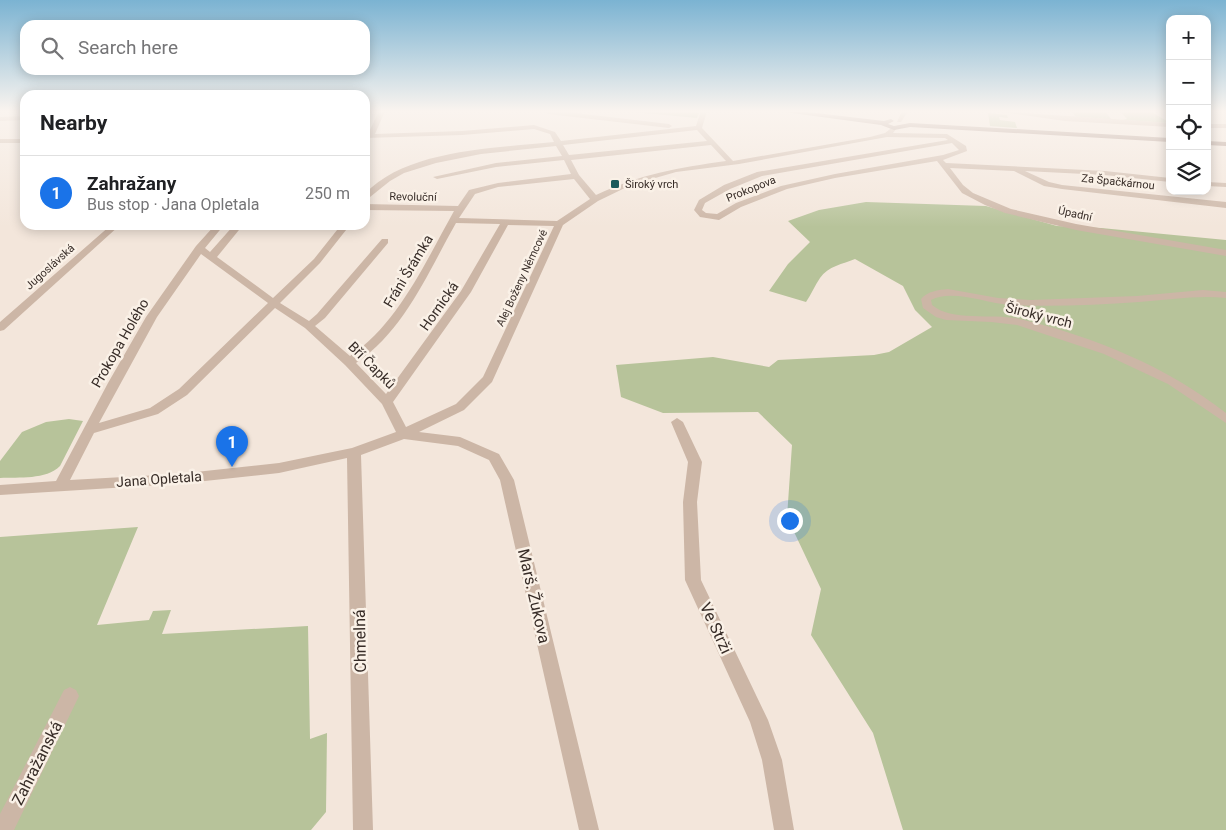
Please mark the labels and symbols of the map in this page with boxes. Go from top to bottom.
street label: Za Špačkárnou [1081,172,1155,192]
street label: Prokopova [724,173,778,205]
marker: Široký vrch [609,178,621,190]
place label: Široký vrch [625,178,678,191]
street label: Revoluční [389,190,438,204]
street label: Úpadní [1057,204,1094,224]
street label: Alej Boženy Němcové [494,227,550,329]
street label: Fráni Šrámka [379,231,436,310]
street label: Jugoslávská [23,242,77,292]
street label: Hornická [416,279,462,333]
street label: Prokopa Holého [88,296,152,390]
street label: Široký vrch [1004,298,1074,331]
street label: Bří Čapků [345,337,400,392]
pin: 1 [216,426,248,467]
street label: Jana Opletala [116,468,202,490]
your location [777,508,803,534]
street label: Marš. Žukova [514,547,554,645]
street label: Ve Strži [696,599,736,657]
street label: Chmelná [350,609,370,673]
street label: Zahražanská [8,718,66,808]

